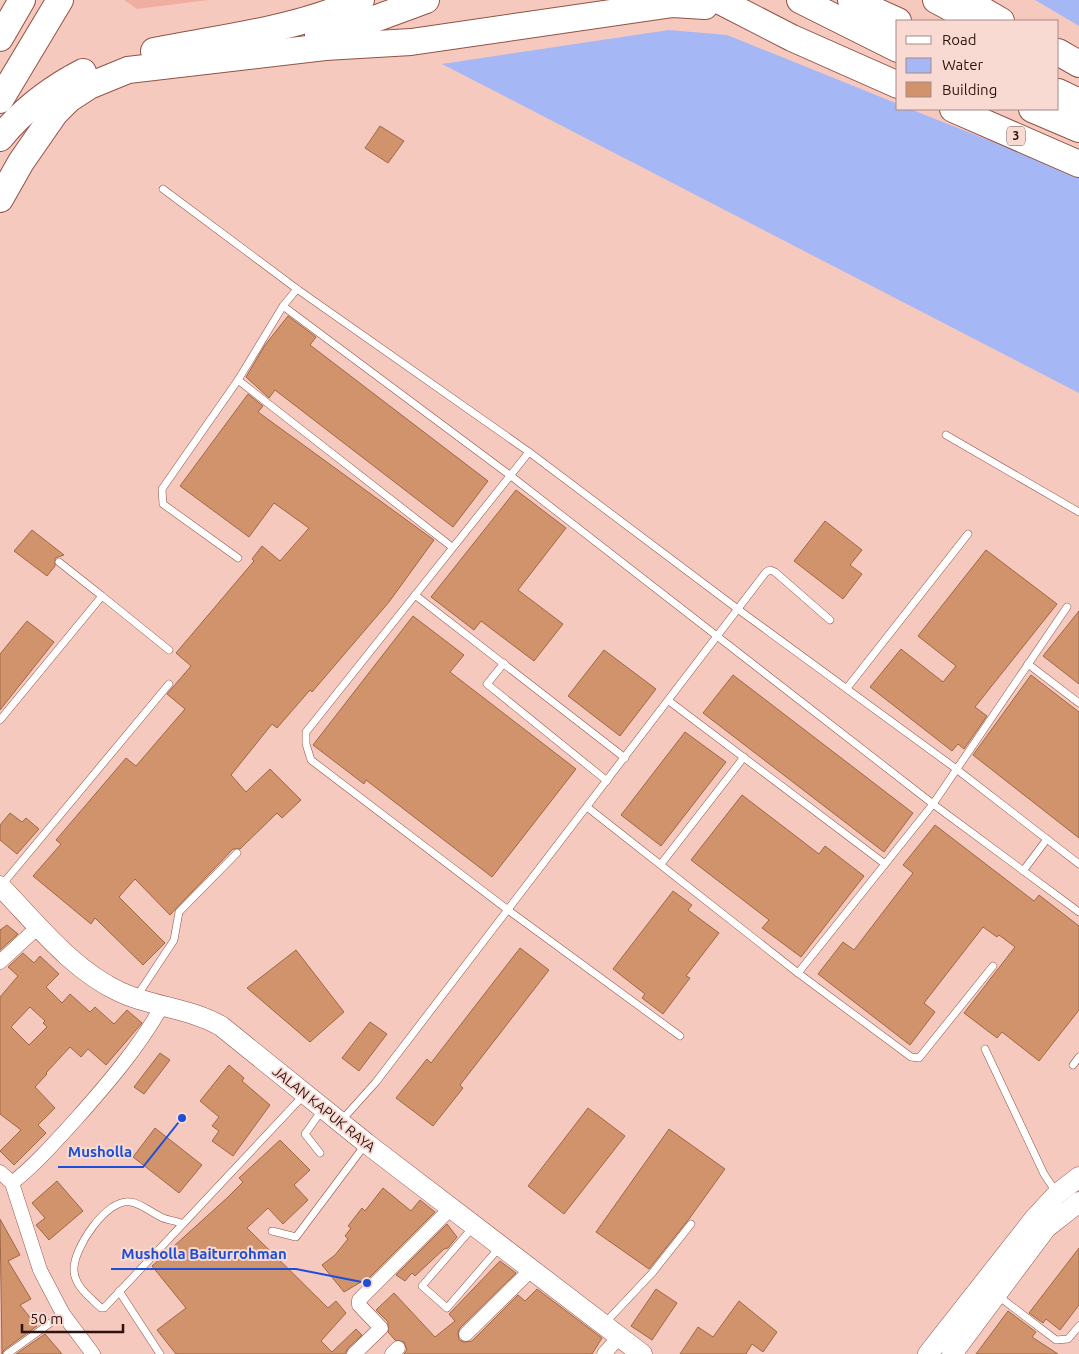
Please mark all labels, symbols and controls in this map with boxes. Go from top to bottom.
legend [896,20,1059,110]
text: Road [942,31,977,48]
text: Water [942,56,983,73]
text: Building [942,81,997,98]
road number: 3 [1007,126,1025,146]
street label: JALAN KAPUK RAYA [270,1063,378,1155]
callout: Musholla [58,1137,143,1167]
text: Musholla [68,1143,132,1160]
callout: Musholla Baiturrohman [111,1239,296,1269]
text: Musholla Baiturrohman [121,1245,287,1262]
scale bar [22,1302,124,1334]
text: 50 m [30,1310,63,1327]

